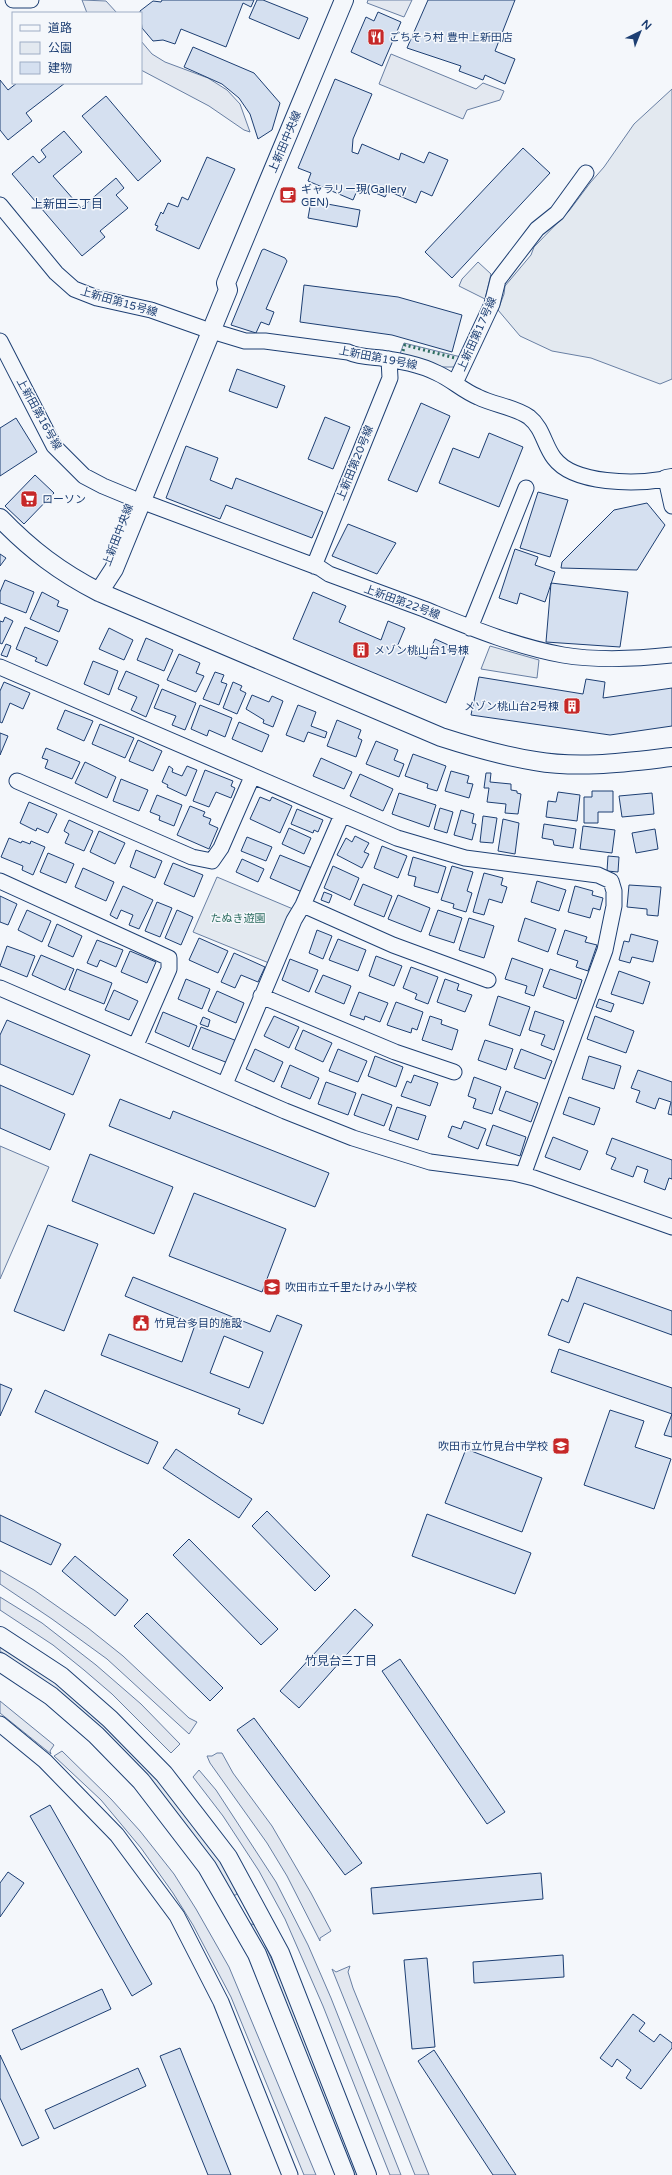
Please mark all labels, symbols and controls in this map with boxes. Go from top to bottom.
legend [12,12,142,84]
north arrow [620,12,660,52]
text: N [639,17,654,33]
text: 道路 [48,21,72,35]
restaurant icon: ごちそう村 豊中上新田店 [366,27,386,47]
place label: ごちそう村 豊中上新田店 [389,31,513,44]
text: 公園 [48,41,72,55]
text: 建物 [48,61,72,75]
street label: 上新田中央線 [266,109,304,175]
place label: ギャラリー現(Gallery GEN) [301,183,407,209]
cafe icon: ギャラリー現(Gallery GEN) [278,185,298,205]
district label: 上新田三丁目 [31,197,103,211]
street label: 上新田第15号線 [79,285,159,319]
street label: 上新田第17号線 [455,295,499,373]
street label: 上新田第19号線 [338,344,418,372]
street label: 上新田第16号線 [14,376,64,452]
street label: 上新田第20号線 [334,424,376,502]
supermarket icon: ローソン [19,489,39,509]
place label: ローソン [42,493,86,506]
street label: 上新田中央線 [100,502,136,568]
street label: 上新田第22号線 [362,582,442,622]
building icon: メゾン桃山台1号棟 [351,640,371,660]
place label: メゾン桃山台1号棟 [374,644,469,657]
building icon: メゾン桃山台2号棟 [562,696,582,716]
place label: メゾン桃山台2号棟 [464,700,559,713]
park label: たぬき遊園 [211,912,265,925]
school or university icon: 吹田市立千里たけみ小学校 [262,1277,282,1297]
place label: 吹田市立千里たけみ小学校 [285,1281,417,1294]
public building icon: 竹見台多目的施設 [131,1313,151,1333]
place label: 竹見台多目的施設 [154,1317,242,1330]
school or university icon: 吹田市立竹見台中学校 [551,1436,571,1456]
place label: 吹田市立竹見台中学校 [438,1440,548,1453]
district label: 竹見台三丁目 [305,1654,377,1668]

